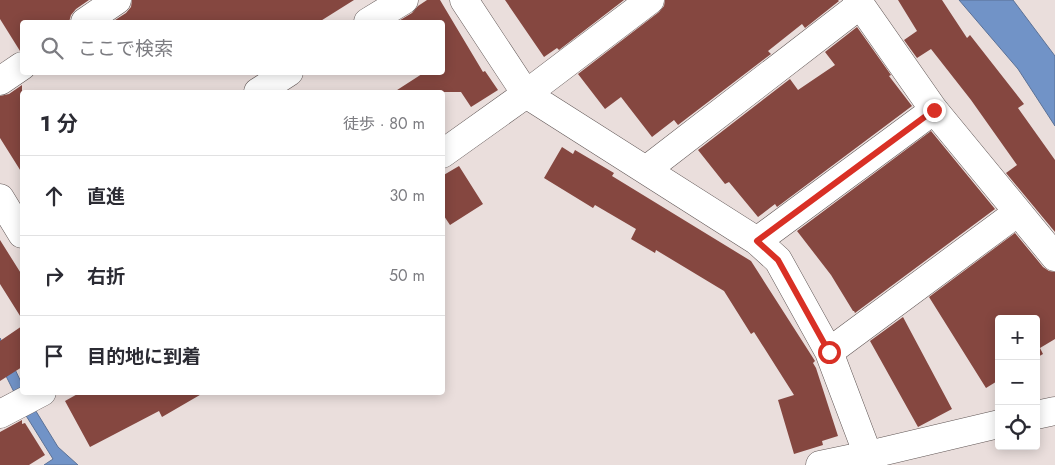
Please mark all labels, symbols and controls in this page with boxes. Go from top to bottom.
search box [20,20,445,75]
icon: search [38,34,66,62]
text: ここで検索 [78,35,173,62]
route end [923,99,946,122]
text: 1 分 [40,109,78,139]
text: 徒歩 · 80 m [343,112,425,135]
icon: ahead [40,182,68,210]
text: 直進 [87,183,125,210]
text: 30 m [389,184,425,207]
icon: right [40,262,68,290]
text: 右折 [87,263,125,290]
text: 50 m [389,264,425,287]
map controls [995,315,1040,450]
button: + [995,315,1040,360]
route start [818,341,841,364]
icon: arrive [40,342,68,370]
text: 目的地に到着 [87,343,201,370]
button: − [995,360,1040,405]
button: locate [995,405,1040,450]

